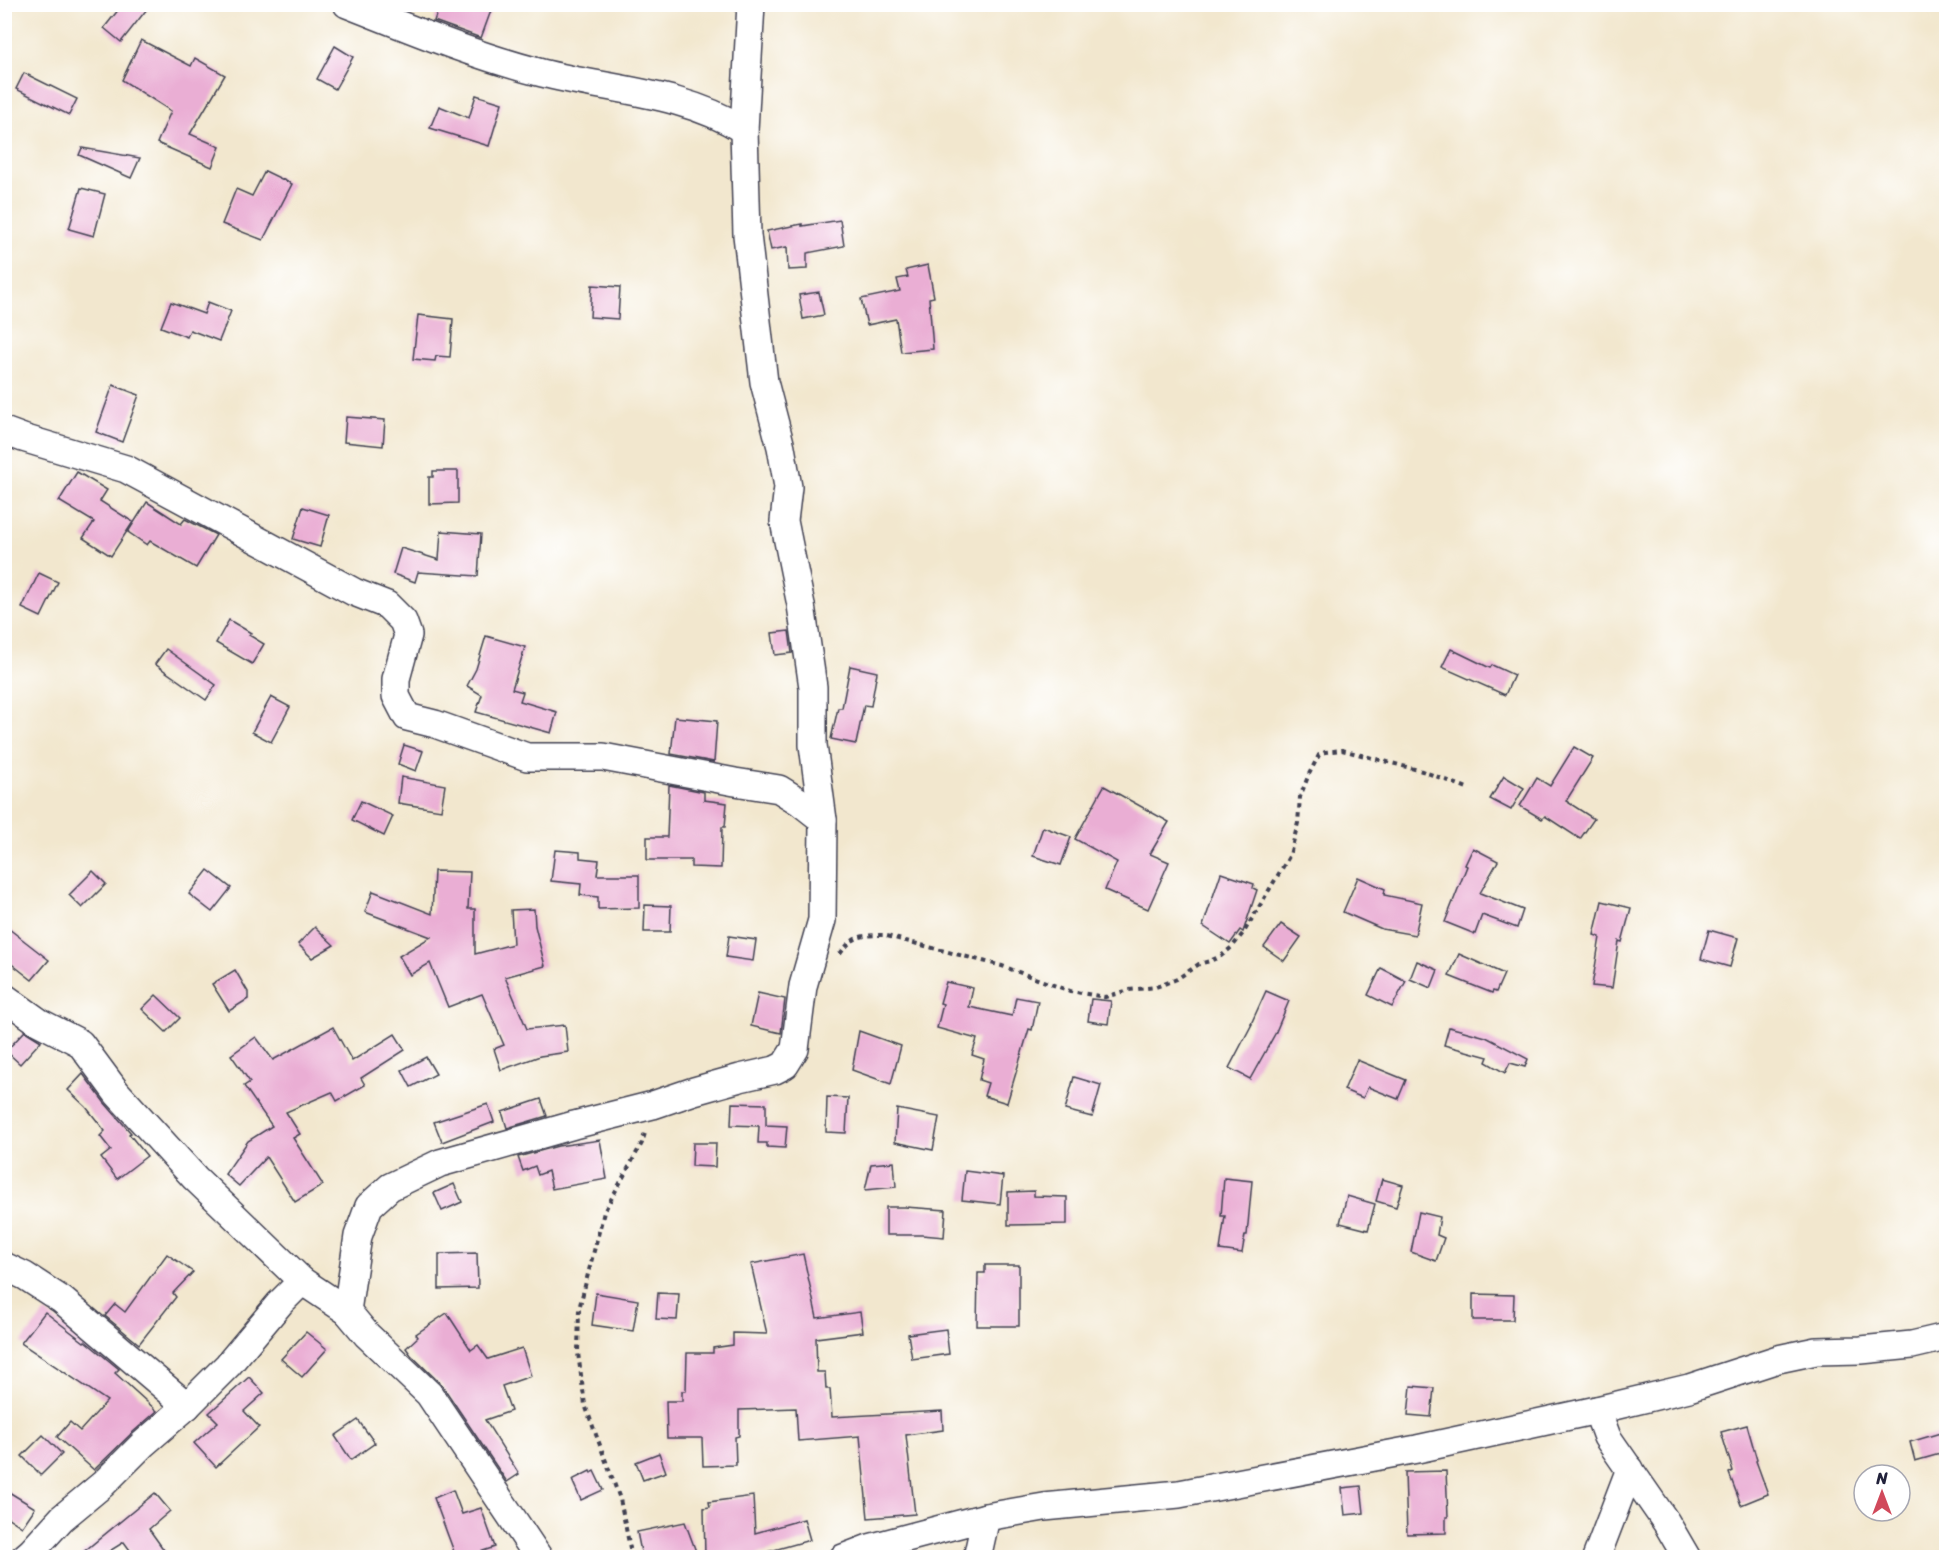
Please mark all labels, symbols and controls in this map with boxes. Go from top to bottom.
north arrow [1852,1463,1912,1523]
text: N [1875,1464,1888,1493]

